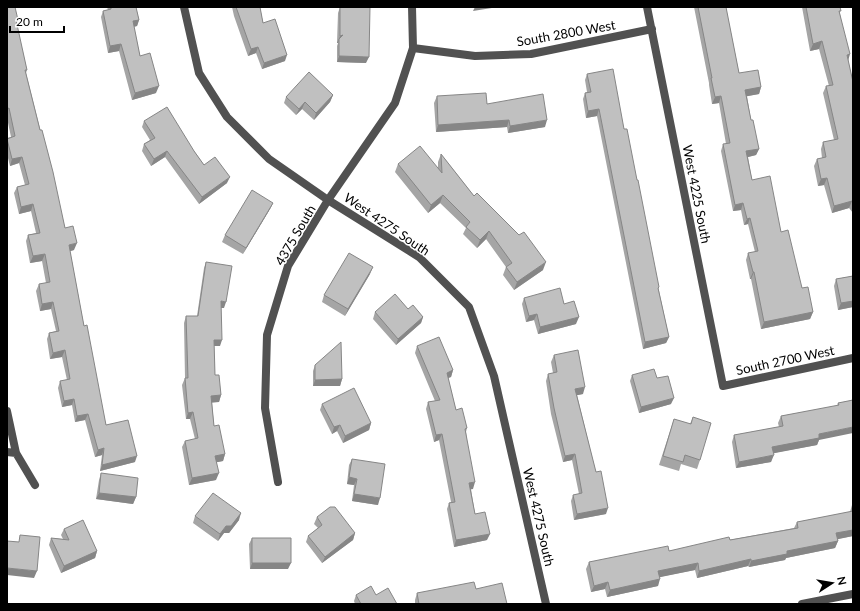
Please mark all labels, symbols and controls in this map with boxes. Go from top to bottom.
scale bar [10,8,64,34]
text: 20 m [16,14,43,29]
street label: South 2800 West [515,16,617,50]
street label: West 4225 South [680,143,714,245]
street label: West 4275 South [341,189,433,259]
street label: 4375 South [271,202,319,268]
street label: South 2700 West [734,342,836,378]
street label: West 4275 South [520,466,558,568]
north arrow [812,563,852,603]
text: N [835,575,850,586]

